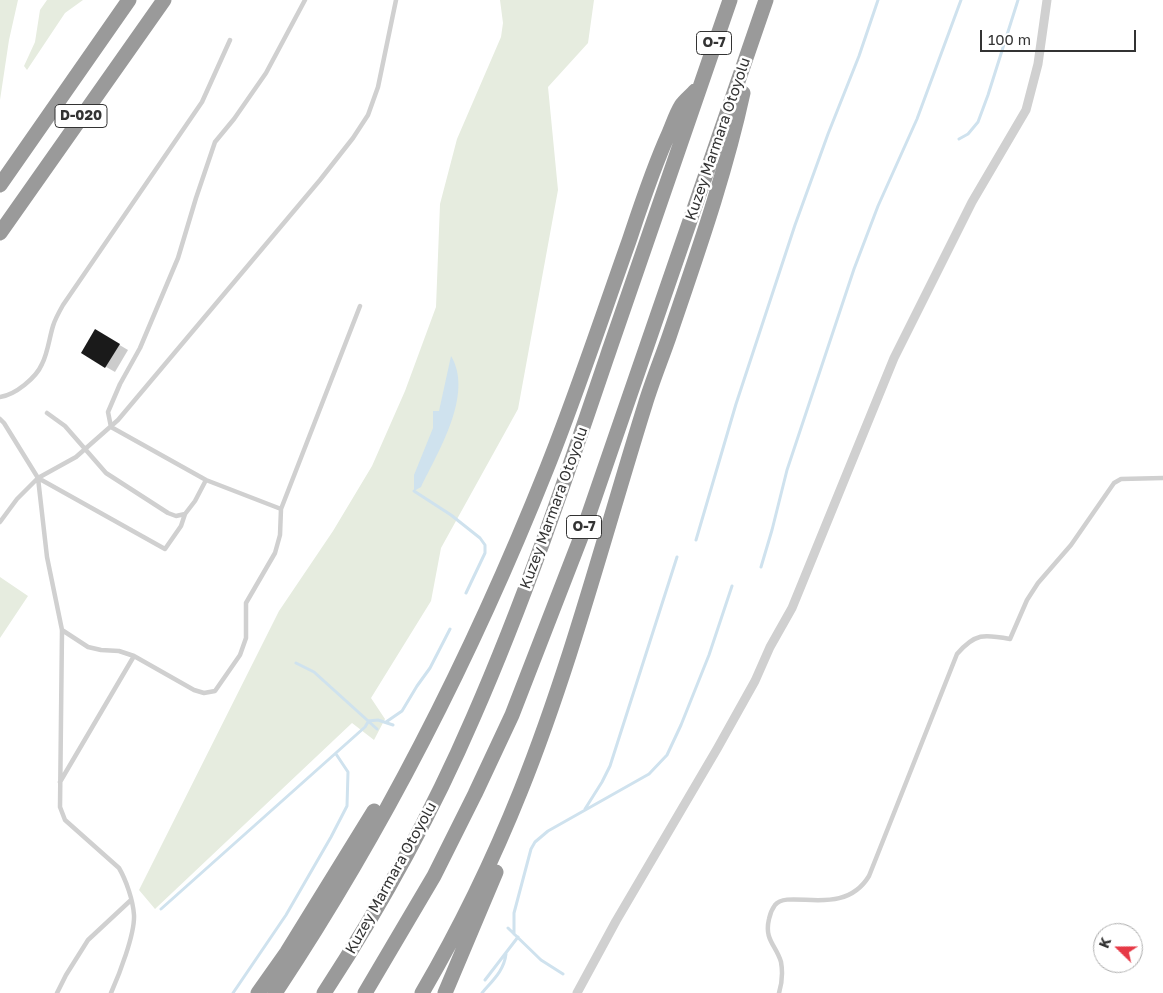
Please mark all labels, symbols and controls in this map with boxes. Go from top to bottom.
scale bar [983,20,1139,52]
text: 100 m [988,30,1031,48]
road number: O-7 [696,32,732,54]
street label: Kuzey Marmara Otoyolu [682,55,754,223]
road number: D-020 [55,104,107,128]
street label: Kuzey Marmara Otoyolu [516,425,592,591]
road number: O-7 [566,516,602,538]
street label: Kuzey Marmara Otoyolu [342,799,440,957]
north arrow [1093,923,1143,973]
text: K [1095,935,1114,950]

